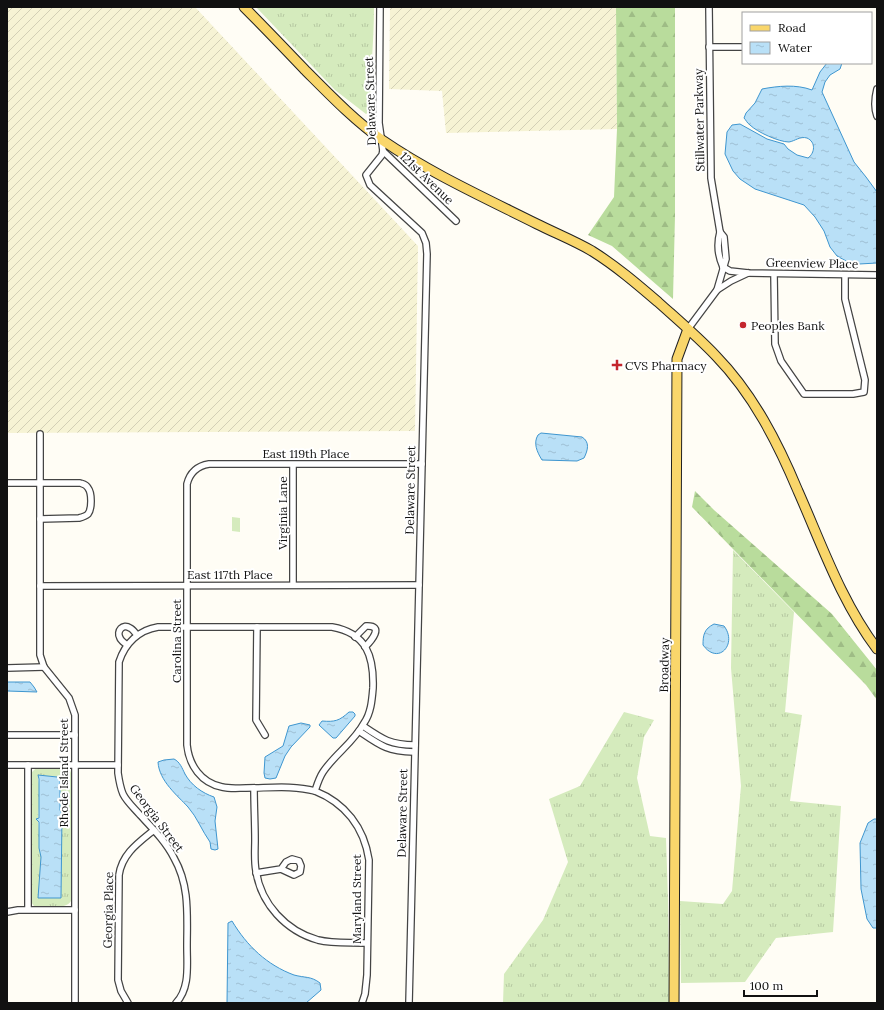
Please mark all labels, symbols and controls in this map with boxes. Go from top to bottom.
legend [742,12,872,64]
text: Road [778,20,806,35]
text: Water [778,40,813,55]
street label: Delaware Street [361,56,379,146]
street label: Stillwater Parkway [691,68,707,172]
street label: 121st Avenue [397,149,457,208]
street label: Greenview Place [766,255,859,271]
place label: Peoples Bank [751,318,825,333]
marker: Peoples Bank [738,320,748,330]
place label: CVS Pharmacy [625,358,707,373]
marker: CVS Pharmacy [612,360,622,370]
street label: Delaware Street [402,445,418,535]
street label: East 119th Place [262,446,350,461]
street label: Virginia Lane [275,476,290,551]
street label: East 117th Place [187,567,273,582]
street label: Carolina Street [169,599,184,683]
street label: Broadway [656,637,672,692]
street label: Rhode Island Street [56,718,71,828]
street label: Delaware Street [394,768,410,858]
street label: Georgia Street [127,781,188,855]
street label: Maryland Street [349,854,364,944]
street label: Georgia Place [100,871,116,949]
scale bar [744,972,817,998]
text: 100 m [750,978,783,993]

